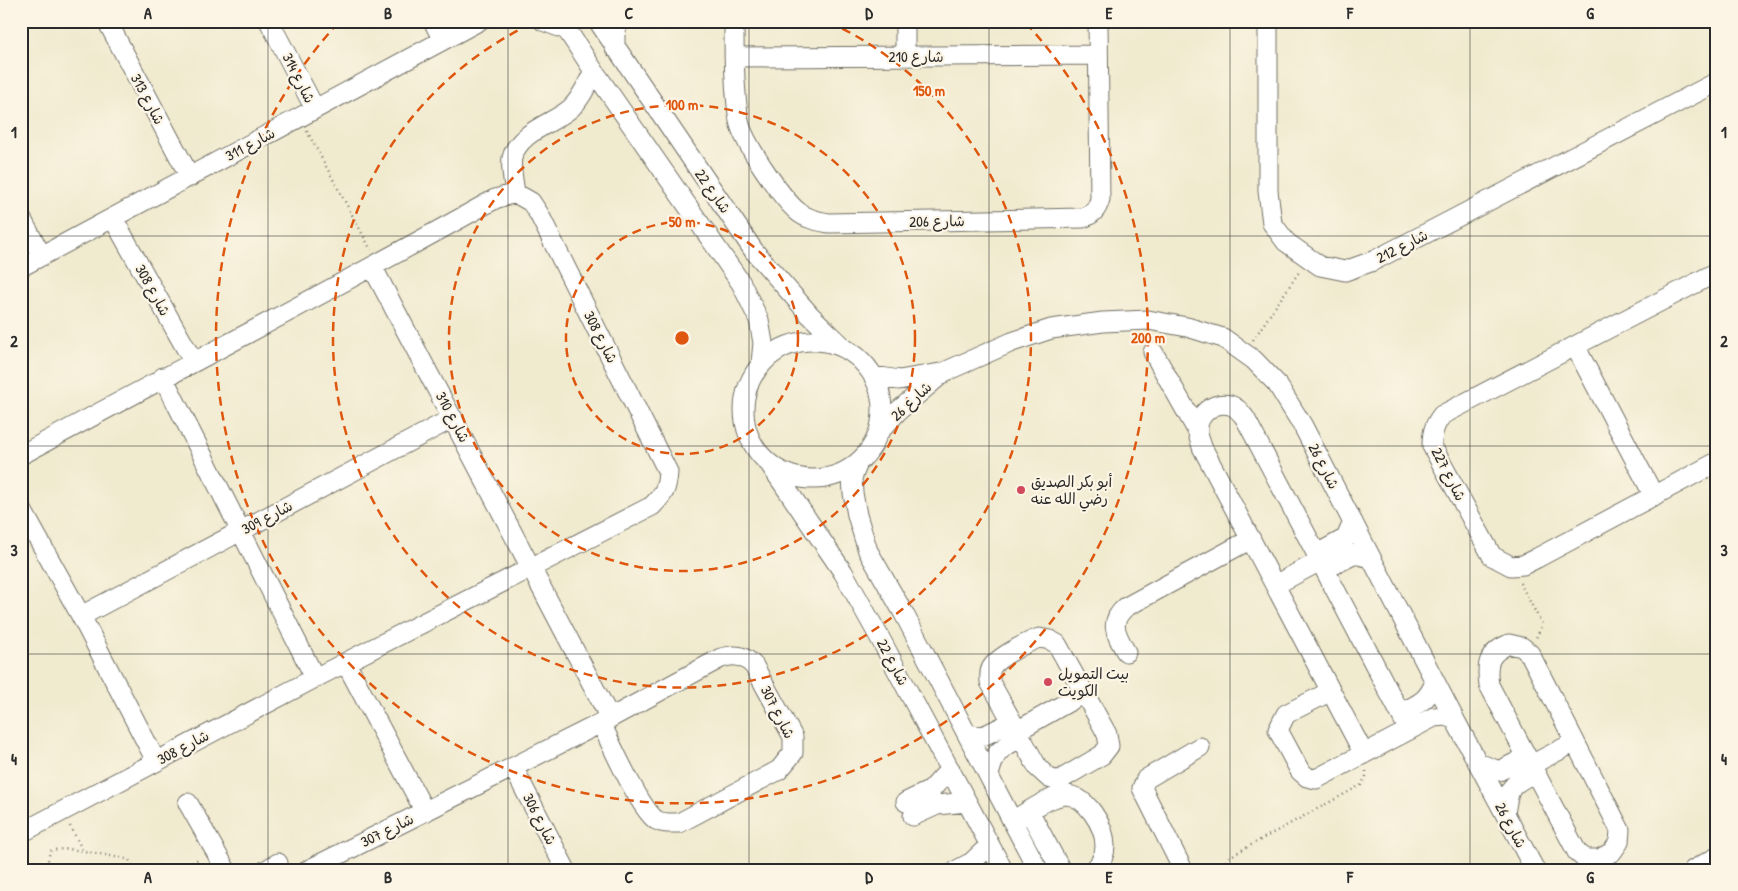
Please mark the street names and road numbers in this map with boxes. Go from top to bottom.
street label: شارع 210 [888,46,944,67]
street label: شارع 314 [277,49,321,107]
street label: شارع 313 [126,70,170,128]
street label: شارع 311 [221,122,279,166]
street label: شارع 22 [690,165,736,217]
street label: شارع 206 [909,210,965,232]
street label: شارع 212 [1373,224,1431,268]
street label: شارع 308 [130,260,176,320]
street label: شارع 308 [579,307,623,367]
street label: شارع 26 [886,377,936,425]
street label: شارع 310 [431,388,475,446]
street label: شارع 26 [1304,439,1344,493]
street label: شارع 227 [1427,444,1471,504]
street label: شارع 309 [238,495,296,539]
street label: شارع 22 [872,635,914,689]
street label: شارع 307 [756,682,800,742]
street label: شارع 308 [153,725,213,769]
street label: شارع 306 [518,790,562,848]
street label: شارع 26 [1490,798,1532,852]
street label: شارع 307 [357,808,417,852]

